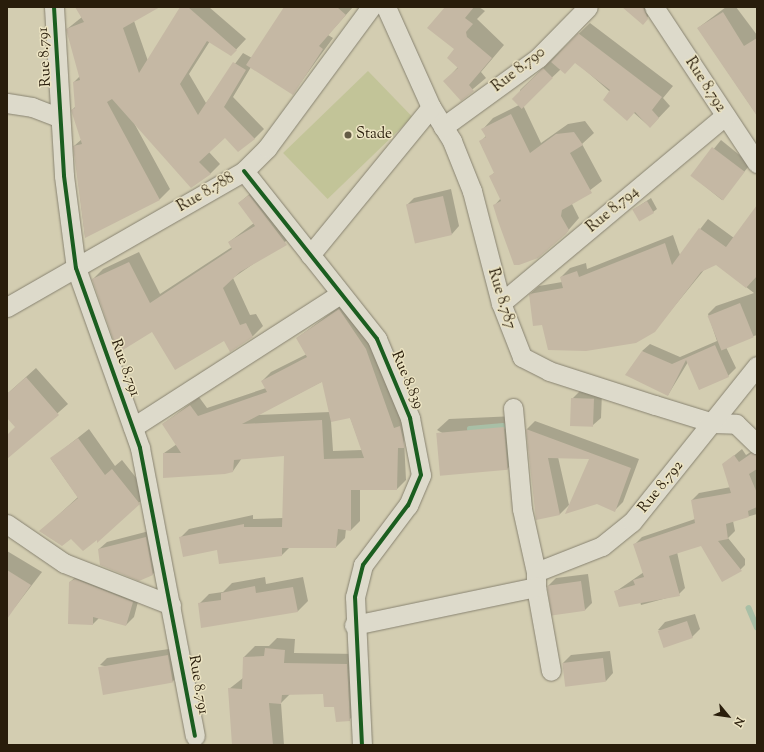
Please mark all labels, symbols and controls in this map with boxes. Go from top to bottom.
street label: Rue 8.791 [34,27,56,87]
street label: Rue 8.790 [489,44,549,96]
street label: Rue 8.792 [681,54,729,116]
place label: Stade [356,126,392,144]
marker: Stade [343,130,353,140]
street label: Rue 8.788 [174,170,238,216]
street label: Rue 8.794 [583,183,643,237]
street label: Rue 8.787 [483,266,519,332]
street label: Rue 8.791 [106,337,144,399]
street label: Rue 8.839 [387,348,427,412]
street label: Rue 8.792 [635,457,687,517]
street label: Rue 8.791 [184,654,212,716]
north arrow [708,696,748,736]
text: N [729,714,748,730]

